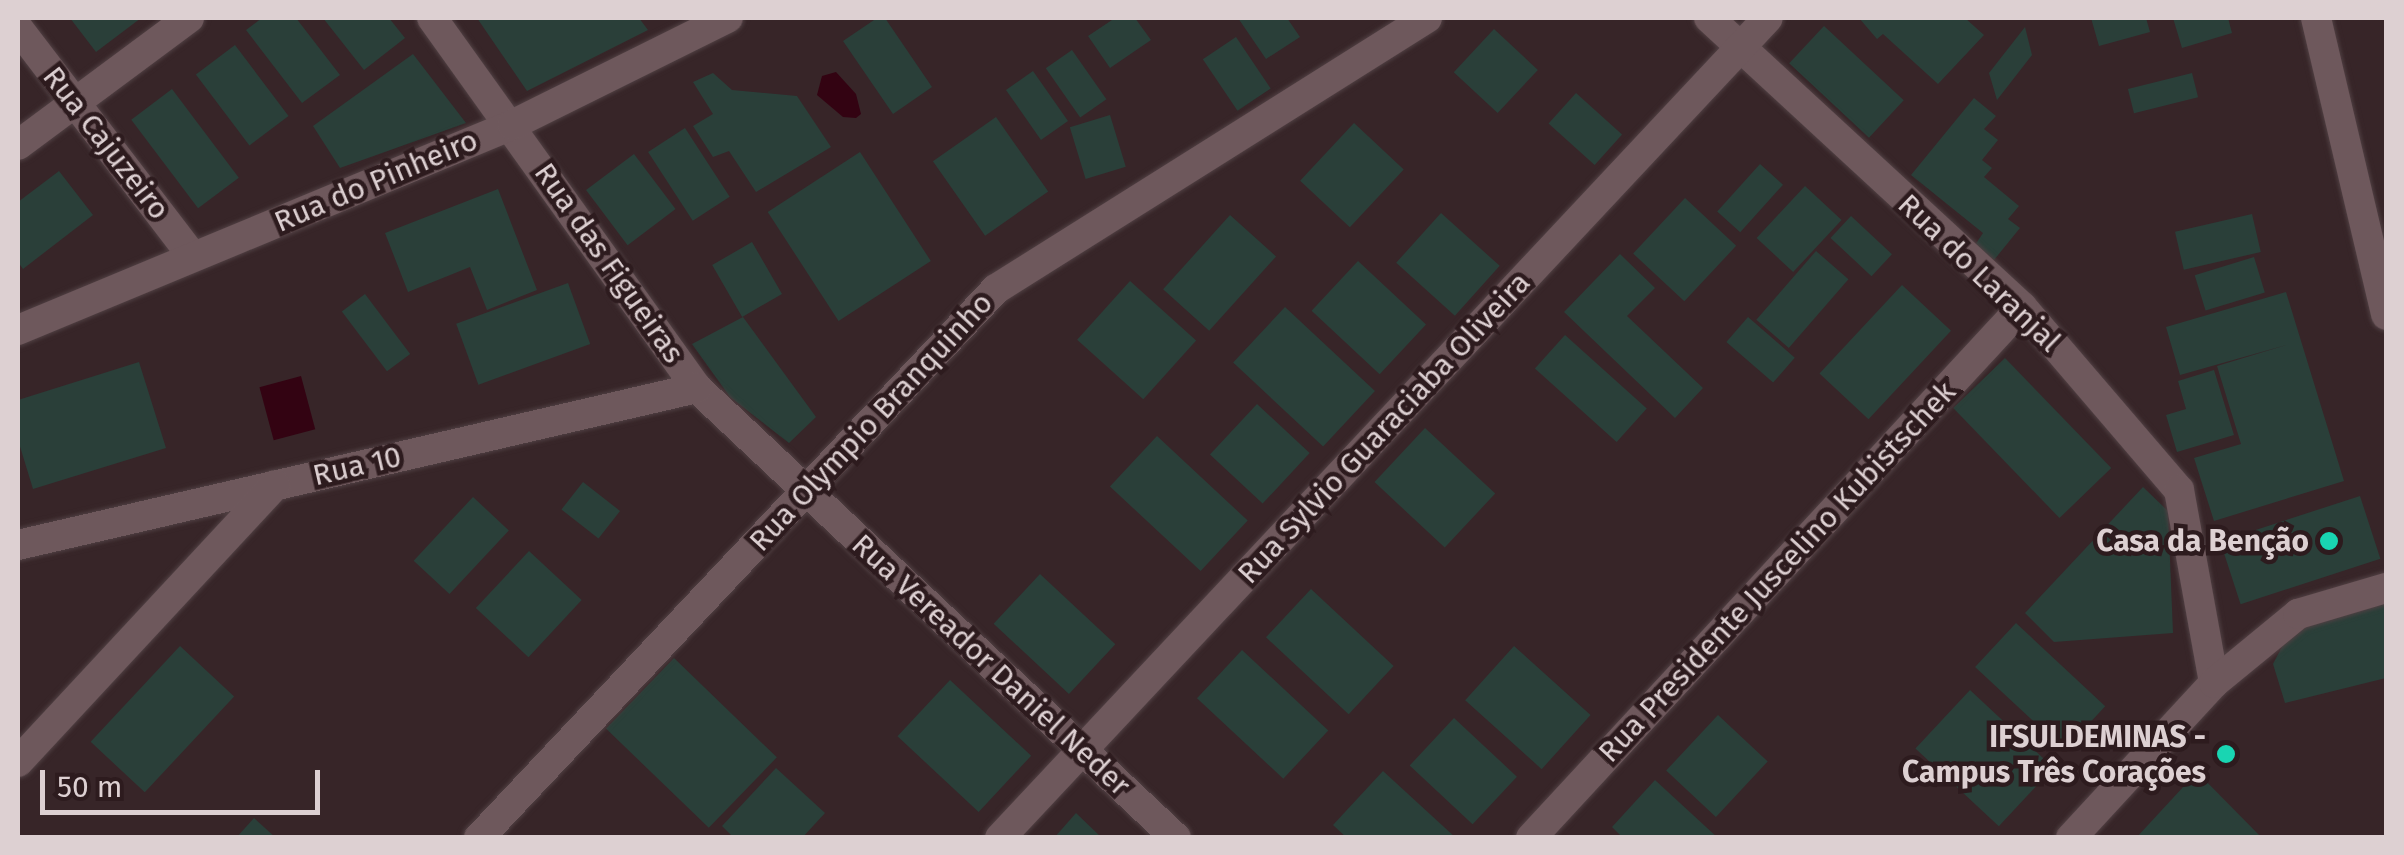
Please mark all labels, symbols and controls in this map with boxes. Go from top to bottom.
street label: Rua Cajuzeiro [35,59,177,227]
street label: Rua do Pinheiro [269,122,483,240]
street label: Rua das Figueiras [527,156,691,370]
street label: Rua do Laranjal [1890,186,2068,360]
street label: Rua Sylvio Guaraciaba Oliveira [1230,265,1538,591]
street label: Rua Olympio Branquinho [742,285,1000,559]
street label: Rua Presidente Juscelino Kubistschek [1591,374,1963,770]
street label: Rua 10 [309,438,405,494]
place label: Casa da Benção [2096,523,2309,559]
street label: Rua Vereador Daniel Neder [844,527,1138,803]
marker: Casa da Benção [2318,530,2340,552]
place label: IFSULDEMINAS - Campus Três Corações [1902,719,2206,790]
marker: IFSULDEMINAS - Campus Três Corações [2215,743,2237,765]
scale bar [45,750,325,812]
text: 50 m [57,769,122,805]

